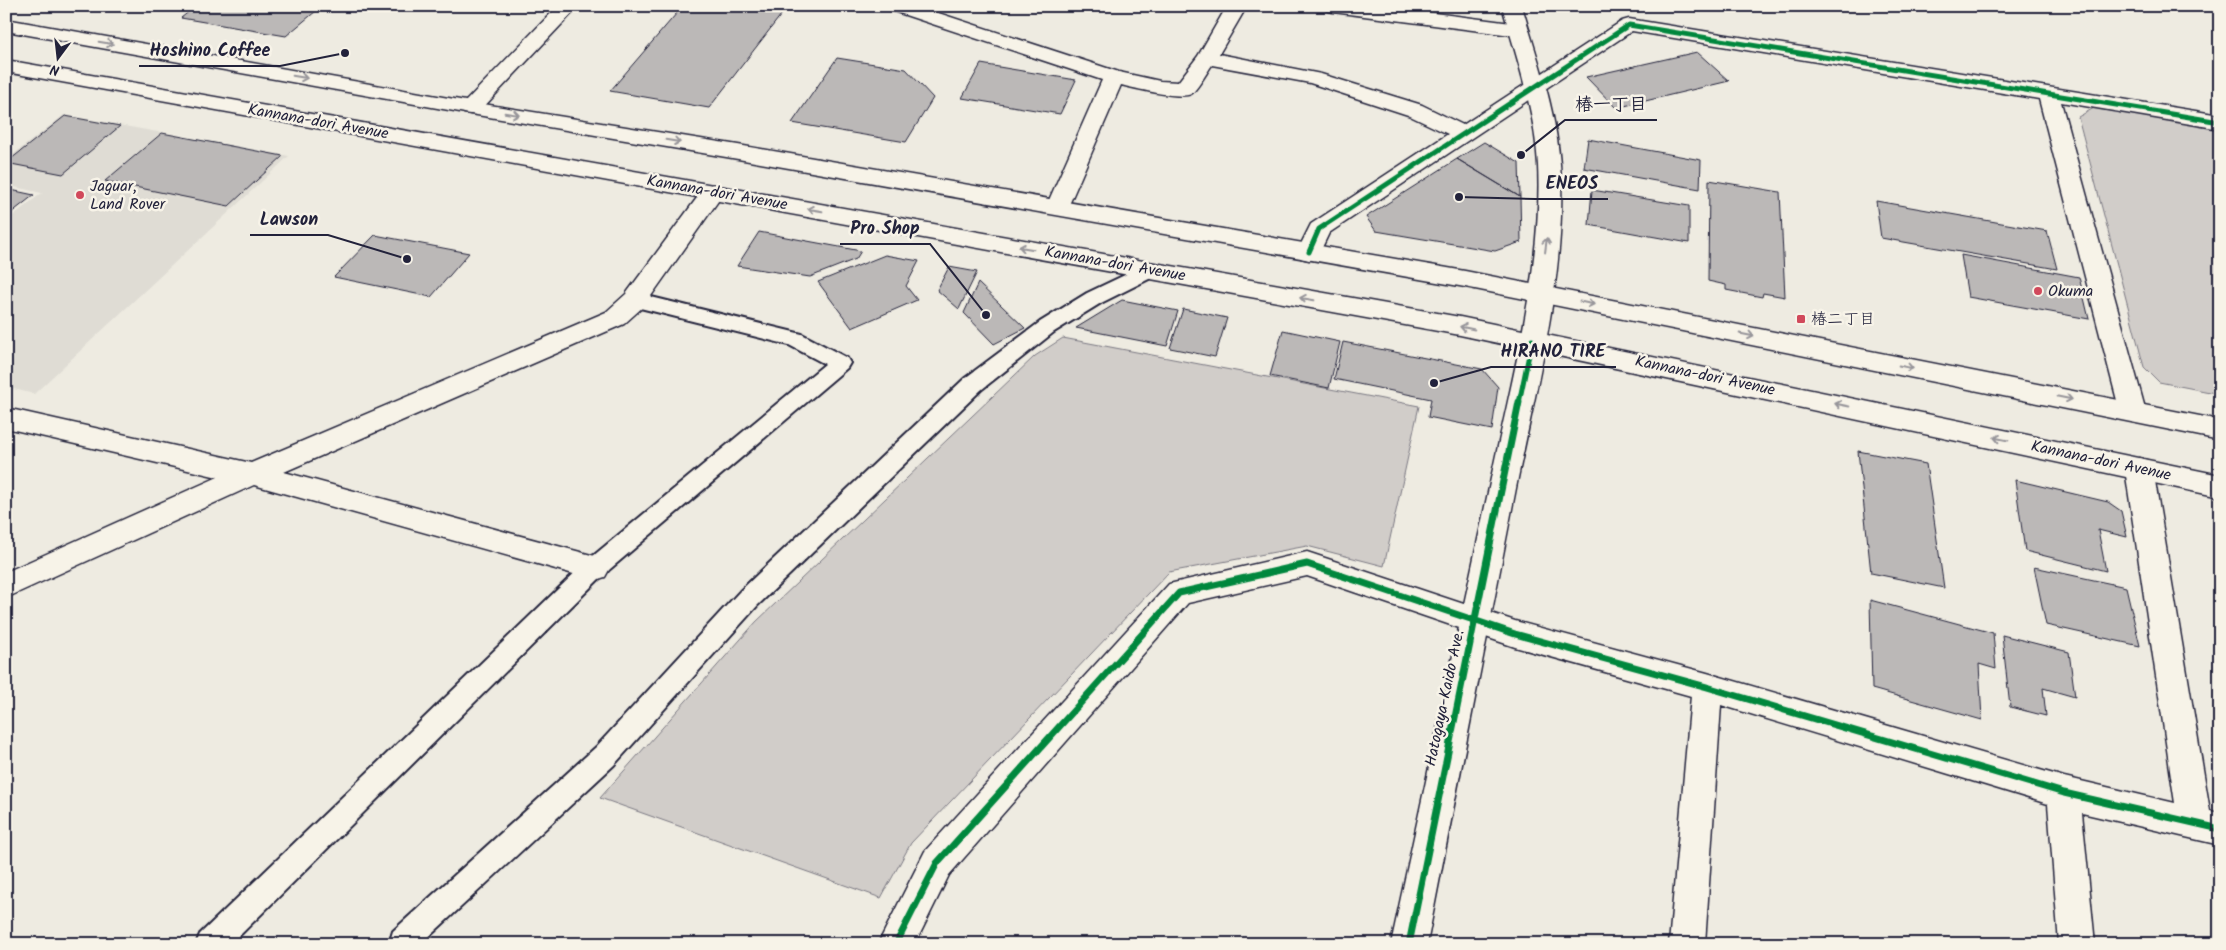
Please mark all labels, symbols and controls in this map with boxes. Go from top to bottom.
north arrow [32,32,82,82]
callout: Hoshino Coffee [139,33,280,66]
text: Hoshino Coffee [150,37,271,66]
one-way arrow [98,38,114,48]
text: N [48,58,62,81]
one-way arrow [292,73,308,83]
callout: 椿一丁目 [1565,87,1657,120]
text: 椿一丁目 [1575,91,1647,120]
street label: Kannana-dori Avenue [246,97,390,147]
one-way arrow [504,110,520,120]
one-way arrow [664,136,680,146]
callout: ENEOS [1536,166,1608,199]
street label: Kannana-dori Avenue [645,168,789,218]
text: ENEOS [1546,170,1598,199]
place label: Jaguar, Land Rover [90,174,167,217]
marker: Jaguar, Land Rover [74,189,86,201]
callout: Lawson [250,202,328,235]
one-way arrow [807,205,823,215]
text: Lawson [260,206,318,235]
callout: Pro Shop [840,211,930,244]
text: Pro Shop [850,215,920,244]
one-way arrow [1541,237,1551,253]
street label: Kannana-dori Avenue [1043,239,1187,289]
one-way arrow [1019,243,1035,253]
place label: Okuma [2048,279,2093,304]
marker: Okuma [2032,285,2044,297]
one-way arrow [1299,293,1315,303]
one-way arrow [1579,298,1595,308]
place label: 椿二丁目 [1811,307,1875,332]
marker: 椿二丁目 [1795,313,1807,325]
one-way arrow [1459,322,1475,332]
one-way arrow [1738,330,1754,340]
callout: HIRANO TIRE [1491,334,1616,367]
text: HIRANO TIRE [1501,338,1607,367]
street label: Kannana-dori Avenue [1633,349,1777,403]
one-way arrow [1898,362,1914,372]
one-way arrow [2057,394,2073,404]
one-way arrow [1834,400,1850,410]
one-way arrow [1993,434,2009,444]
street label: Kannana-dori Avenue [2029,434,2173,488]
street label: Hatogaya-Kaido Ave. [1418,627,1472,769]

